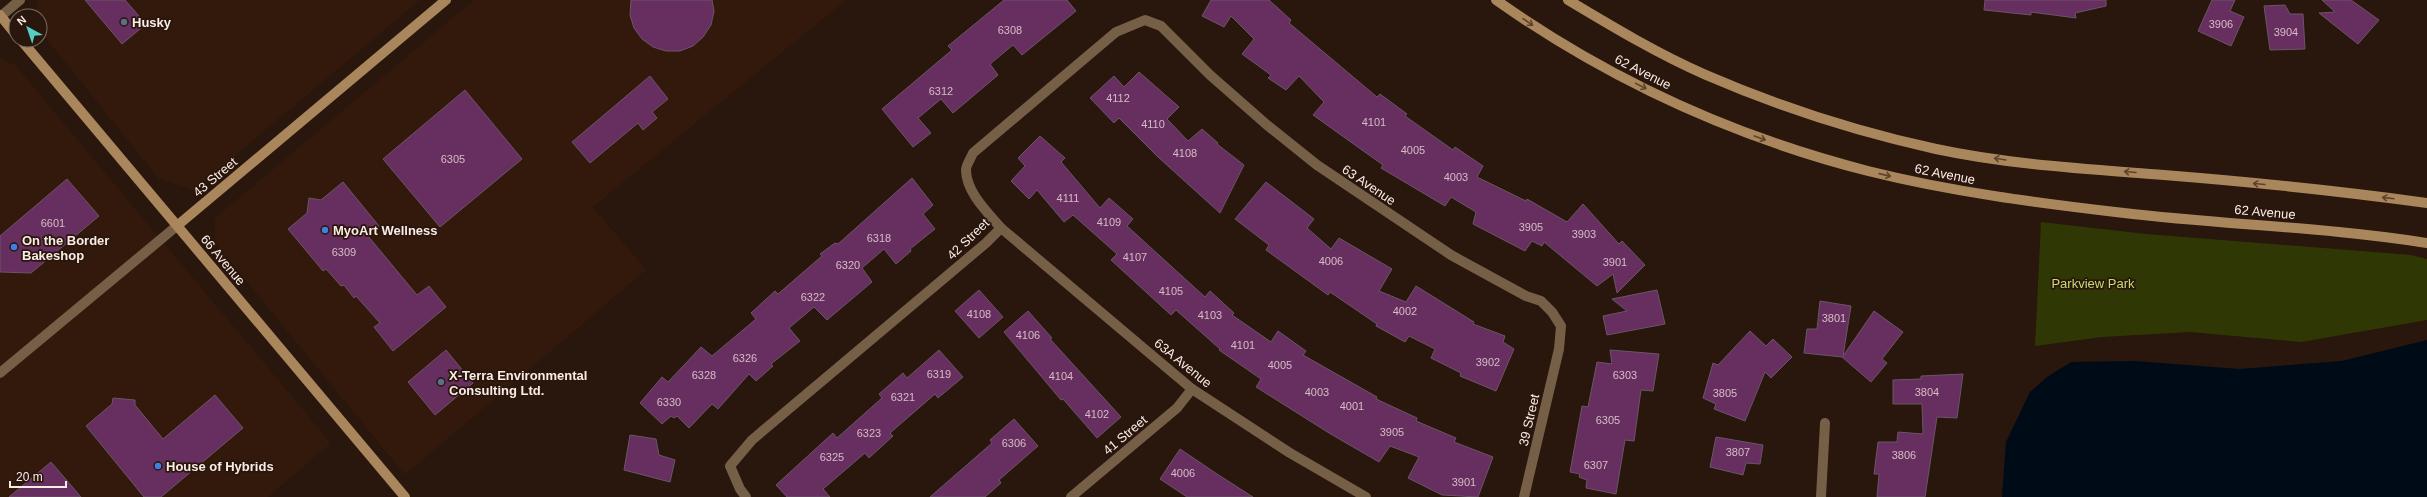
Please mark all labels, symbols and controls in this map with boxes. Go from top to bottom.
north arrow [8,8,48,48]
text: N [15,13,29,27]
place label: Husky [132,15,172,30]
marker: Husky [119,17,129,27]
one-way arrow [1522,18,1533,26]
house number: 3906 [2209,18,2233,30]
house number: 6308 [998,24,1022,36]
house number: 3904 [2274,26,2298,38]
street label: 62 Avenue [1612,51,1674,93]
one-way arrow [1635,83,1647,90]
house number: 6312 [929,85,953,97]
house number: 4112 [1106,92,1130,104]
house number: 4101 [1362,116,1386,128]
house number: 4110 [1141,118,1165,130]
one-way arrow [1754,134,1766,142]
house number: 4005 [1401,144,1425,156]
house number: 4108 [1173,147,1197,159]
house number: 6305 [441,153,465,165]
street label: 43 Street [190,154,240,200]
one-way arrow [1994,155,2007,163]
street label: 62 Avenue [1914,161,1976,187]
street label: 63 Avenue [1339,162,1399,208]
one-way arrow [2124,169,2137,176]
house number: 4003 [1444,171,1468,183]
one-way arrow [1878,171,1891,179]
one-way arrow [2253,180,2266,187]
house number: 4111 [1057,192,1079,204]
one-way arrow [2382,194,2395,202]
street label: 62 Avenue [2234,202,2296,222]
street label: 42 Street [944,215,992,263]
house number: 4109 [1097,216,1121,228]
house number: 6601 [41,217,65,229]
house number: 3905 [1519,221,1543,233]
place label: MyoArt Wellness [333,223,438,238]
marker: MyoArt Wellness [320,225,330,235]
house number: 3903 [1572,228,1596,240]
street label: 66 Avenue [198,232,248,288]
house number: 6318 [867,232,891,244]
place label: On the Border Bakeshop [22,233,109,263]
marker: On the Border Bakeshop [9,242,19,252]
house number: 6309 [332,246,356,258]
house number: 4107 [1123,251,1147,263]
house number: 4006 [1319,255,1343,267]
house number: 3901 [1603,256,1627,268]
house number: 6320 [836,259,860,271]
park label: Parkview Park [2051,276,2135,291]
house number: 4105 [1159,285,1183,297]
house number: 6322 [801,291,825,303]
house number: 4002 [1393,305,1417,317]
house number: 4108 [967,308,991,320]
house number: 4103 [1198,309,1222,321]
house number: 3801 [1822,312,1846,324]
house number: 4106 [1016,329,1040,341]
street label: 63A Avenue [1151,335,1215,391]
house number: 4101 [1231,339,1255,351]
house number: 6326 [733,352,757,364]
house number: 3902 [1476,356,1500,368]
house number: 4005 [1268,359,1292,371]
place label: X-Terra Environmental Consulting Ltd. [449,368,587,398]
house number: 6319 [927,368,951,380]
house number: 6328 [692,369,716,381]
house number: 6303 [1613,369,1637,381]
house number: 4104 [1049,370,1073,382]
marker: X-Terra Environmental Consulting Ltd. [436,377,446,387]
house number: 4003 [1305,386,1329,398]
house number: 3804 [1915,386,1939,398]
house number: 3805 [1713,387,1737,399]
house number: 6321 [891,391,915,403]
street label: 39 Street [1516,392,1542,447]
house number: 6330 [657,396,681,408]
house number: 4001 [1340,400,1364,412]
house number: 4102 [1085,408,1109,420]
street label: 41 Street [1100,412,1150,458]
house number: 6305 [1596,414,1620,426]
house number: 3905 [1380,426,1404,438]
house number: 6323 [857,427,881,439]
house number: 6306 [1002,437,1026,449]
house number: 3807 [1726,446,1750,458]
house number: 3806 [1892,449,1916,461]
house number: 6325 [820,451,844,463]
place label: House of Hybrids [166,459,274,474]
house number: 6307 [1584,459,1608,471]
marker: House of Hybrids [153,461,163,471]
scale bar [10,463,66,489]
house number: 4006 [1171,467,1195,479]
text: 20 m [16,470,43,484]
house number: 3901 [1452,476,1476,488]

